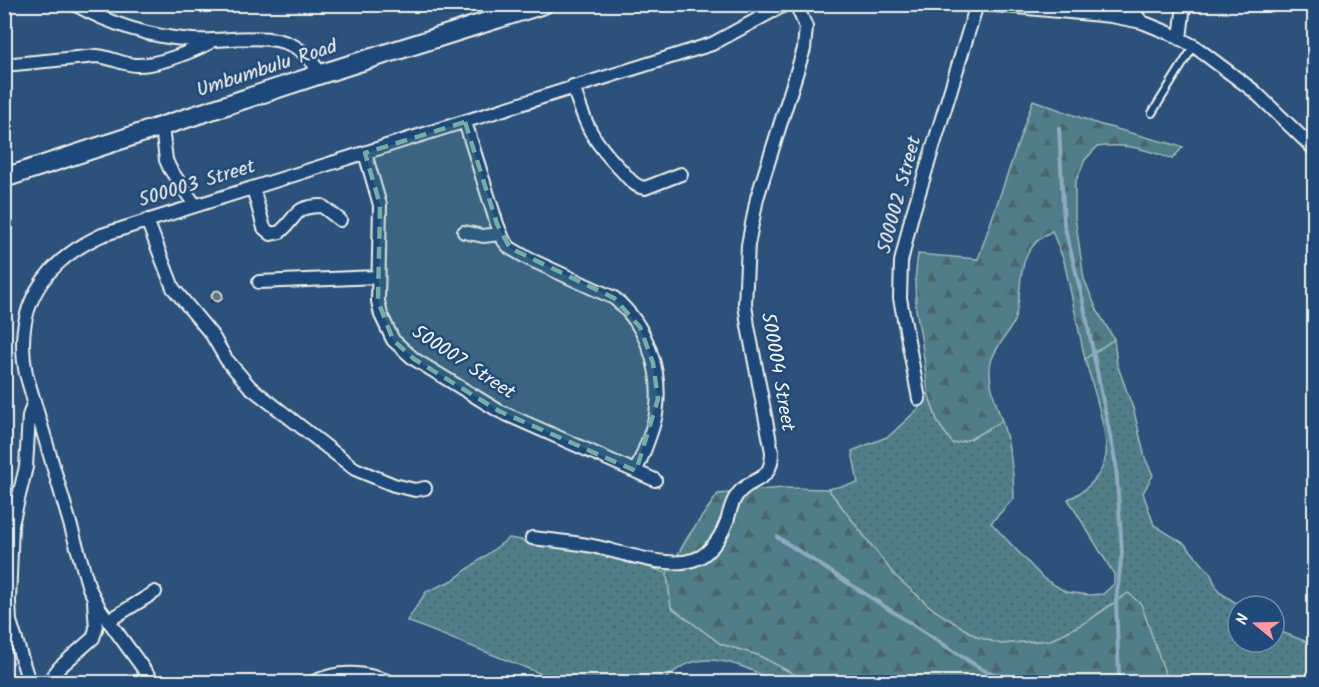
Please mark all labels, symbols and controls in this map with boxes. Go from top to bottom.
street label: Umbumbulu Road [192,31,343,107]
street label: 500002 Street [869,132,931,258]
street label: 500003 Street [135,151,260,217]
street label: 500004 Street [751,310,803,434]
street label: 500007 Street [405,317,522,409]
north arrow [1226,594,1286,654]
text: N [1230,611,1257,628]

